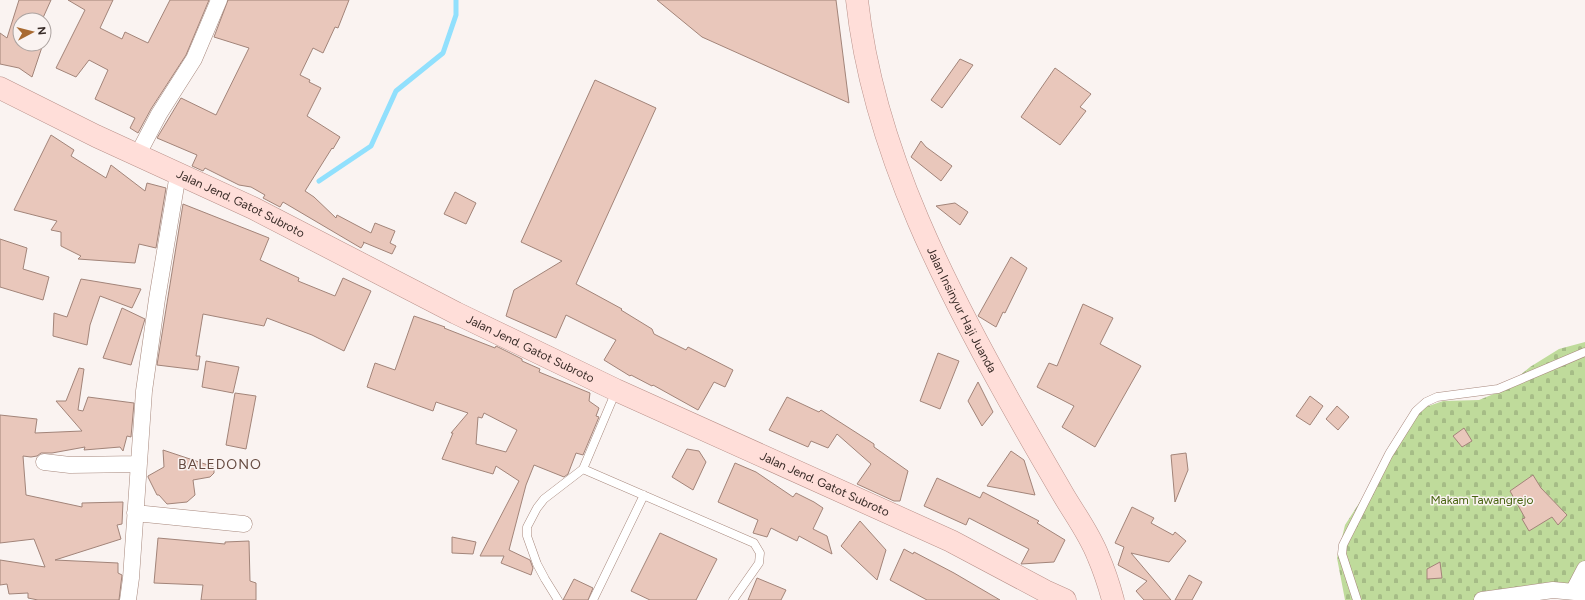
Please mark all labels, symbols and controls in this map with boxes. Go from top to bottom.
north arrow [12,12,52,52]
text: N [34,26,48,36]
street label: Jalan Jend. Gatot Subroto [174,167,307,241]
street label: Jalan Insinyur Haji Juanda [924,245,999,375]
street label: Jalan Jend. Gatot Subroto [464,312,597,386]
street label: Jalan Jend. Gatot Subroto [758,449,892,519]
district label: BALEDONO [178,456,262,473]
park label: Makam Tawangrejo [1430,493,1534,507]

